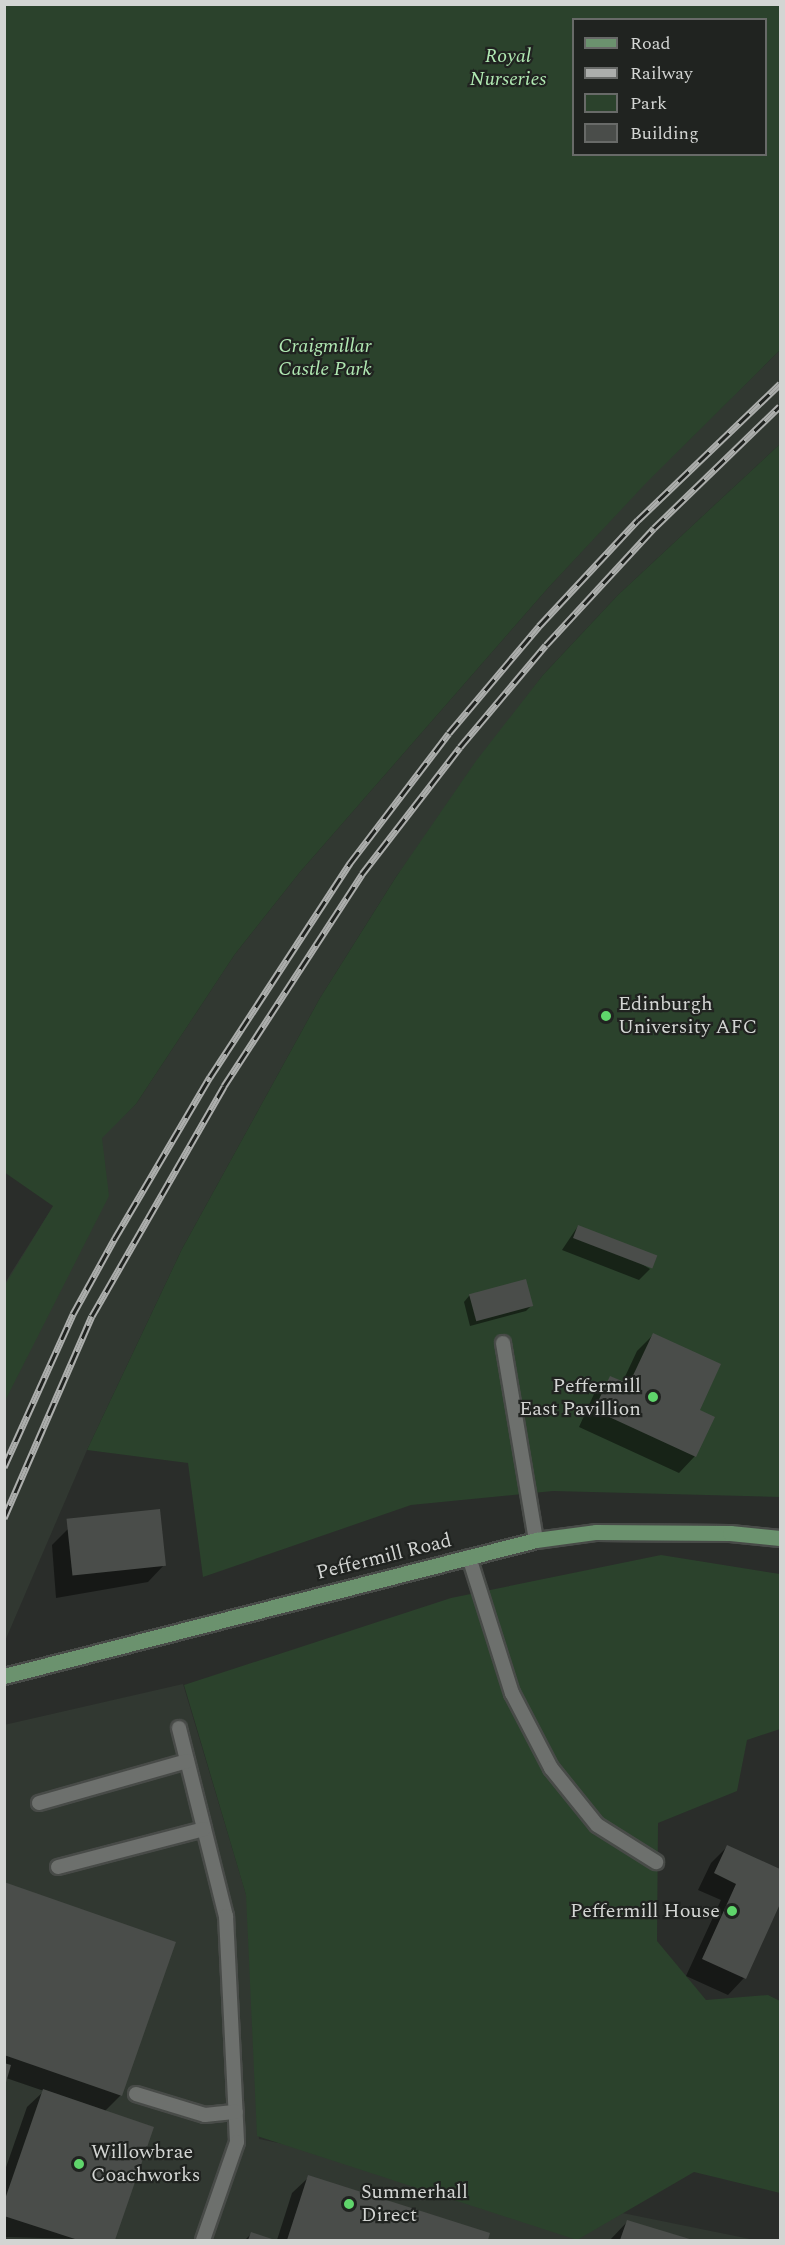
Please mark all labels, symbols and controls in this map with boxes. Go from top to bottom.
legend [572,18,767,156]
text: Road [630,30,671,57]
park label: Royal Nurseries [470,45,546,92]
text: Railway [630,60,693,87]
text: Park [630,90,667,117]
text: Building [630,120,699,147]
park label: Craigmillar Castle Park [278,334,372,381]
place label: Edinburgh University AFC [618,993,757,1040]
marker: Edinburgh University AFC [599,1009,613,1023]
place label: Peffermill East Pavillion [519,1374,641,1421]
marker: Peffermill East Pavillion [646,1390,660,1404]
street label: Peffermill Road [314,1529,454,1585]
place label: Peffermill House [570,1899,720,1923]
marker: Peffermill House [725,1904,739,1918]
place label: Willowbrae Coachworks [91,2140,200,2187]
marker: Willowbrae Coachworks [72,2157,86,2171]
place label: Summerhall Direct [361,2180,468,2227]
marker: Summerhall Direct [342,2197,356,2211]

